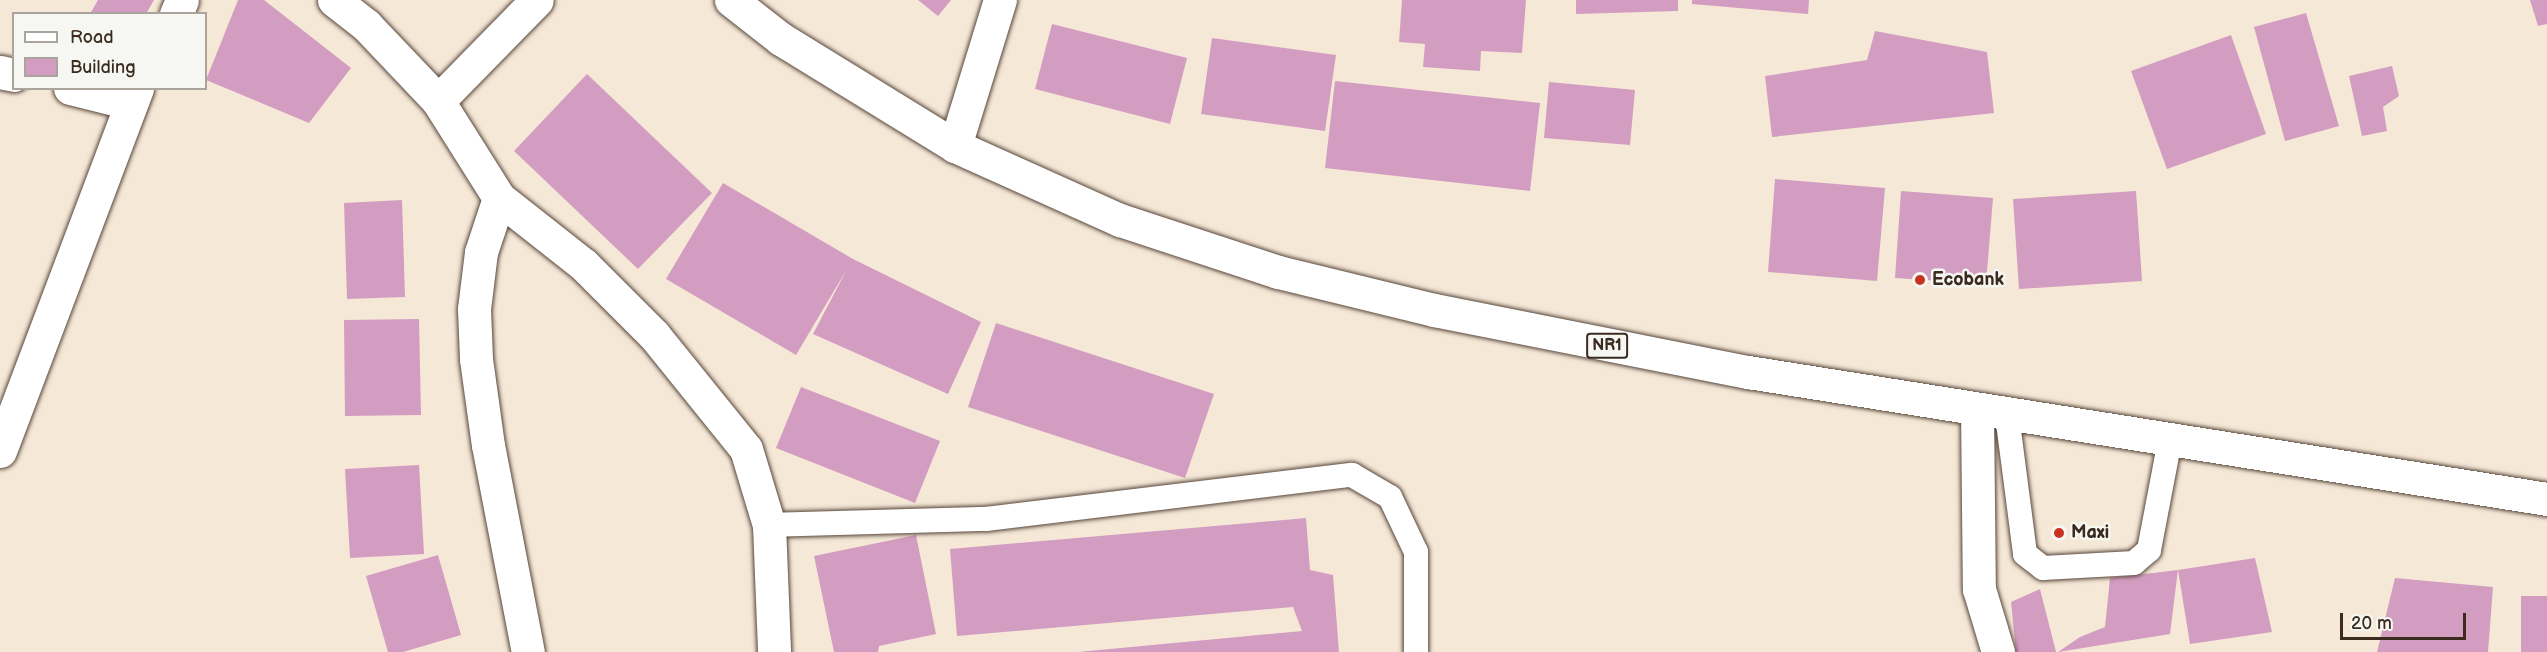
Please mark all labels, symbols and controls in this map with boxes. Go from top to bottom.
legend [12,12,207,90]
text: Road [70,27,114,48]
text: Building [70,57,136,78]
place label: Ecobank [1932,269,2004,291]
marker: Ecobank [1913,273,1927,287]
road number: NR1 [1586,333,1628,359]
place label: Maxi [2071,522,2109,544]
marker: Maxi [2052,526,2066,540]
scale bar [2343,601,2469,639]
text: 20 m [2351,613,2392,634]

